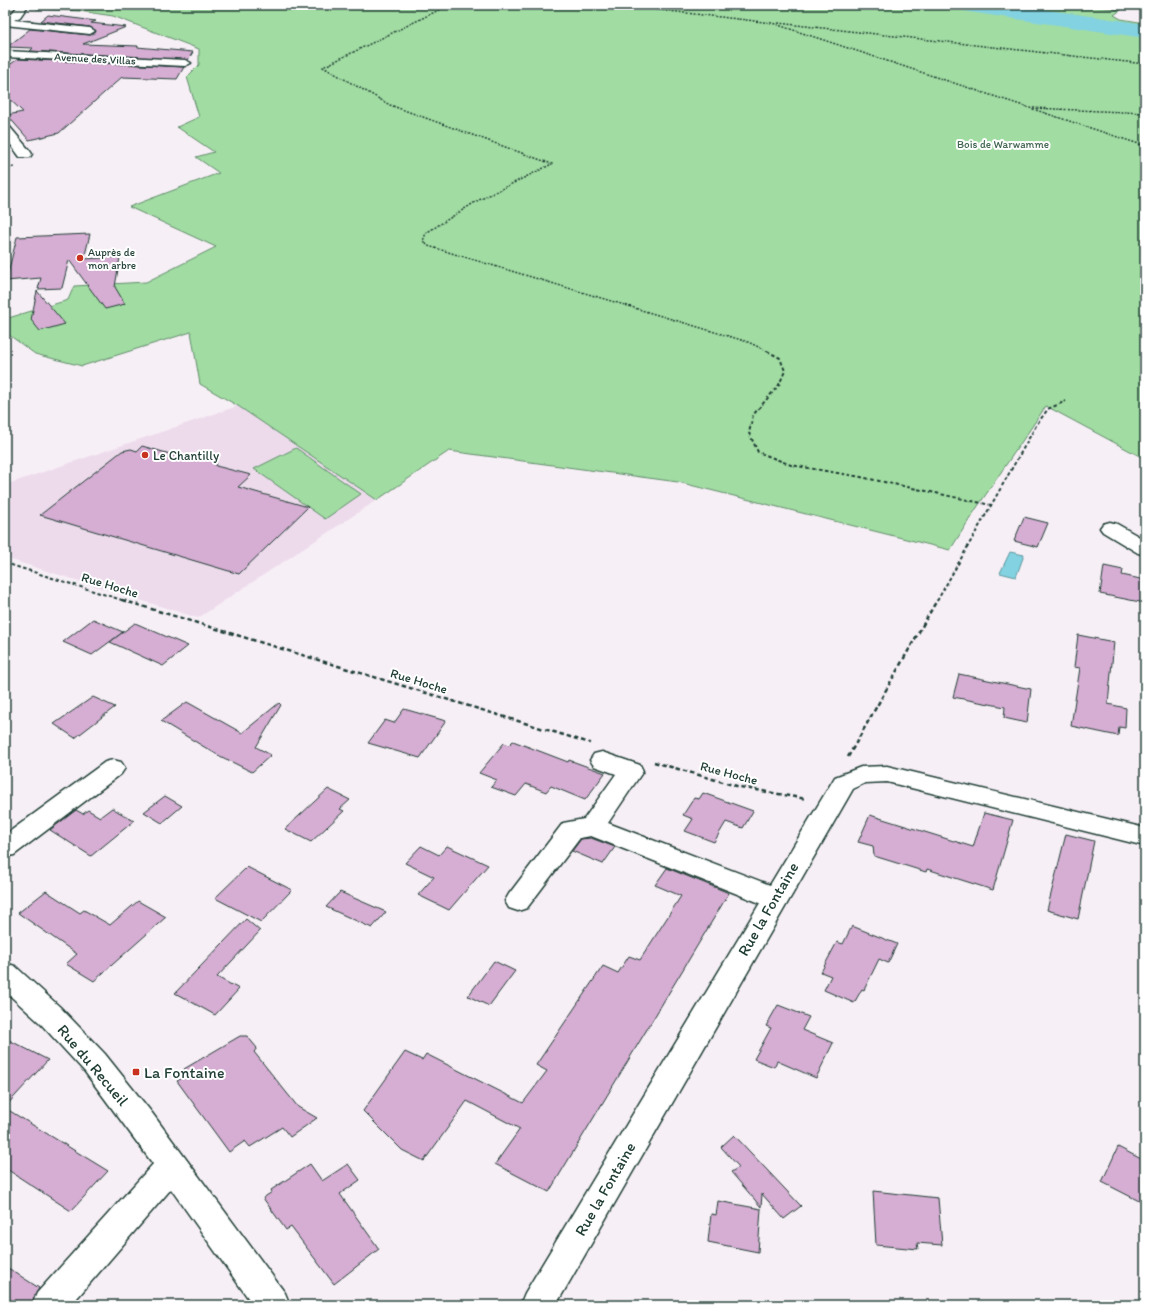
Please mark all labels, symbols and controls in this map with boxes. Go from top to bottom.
street label: Avenue des Villas [54,50,136,68]
park label: Bois de Warwamme [957,138,1049,151]
place label: Auprès de mon arbre [88,246,136,272]
marker: Auprès de mon arbre [75,253,85,263]
place label: Le Chantilly [153,448,219,463]
marker: Le Chantilly [140,450,150,460]
street label: Rue Hoche [80,569,140,601]
street label: Rue Hoche [389,665,449,697]
street label: Rue Hoche [699,758,759,788]
street label: Rue la Fontaine [733,859,803,959]
street label: Rue du Recueil [53,1020,133,1110]
place label: La Fontaine [144,1063,225,1082]
marker: La Fontaine [131,1067,141,1077]
street label: Rue la Fontaine [570,1139,640,1239]

